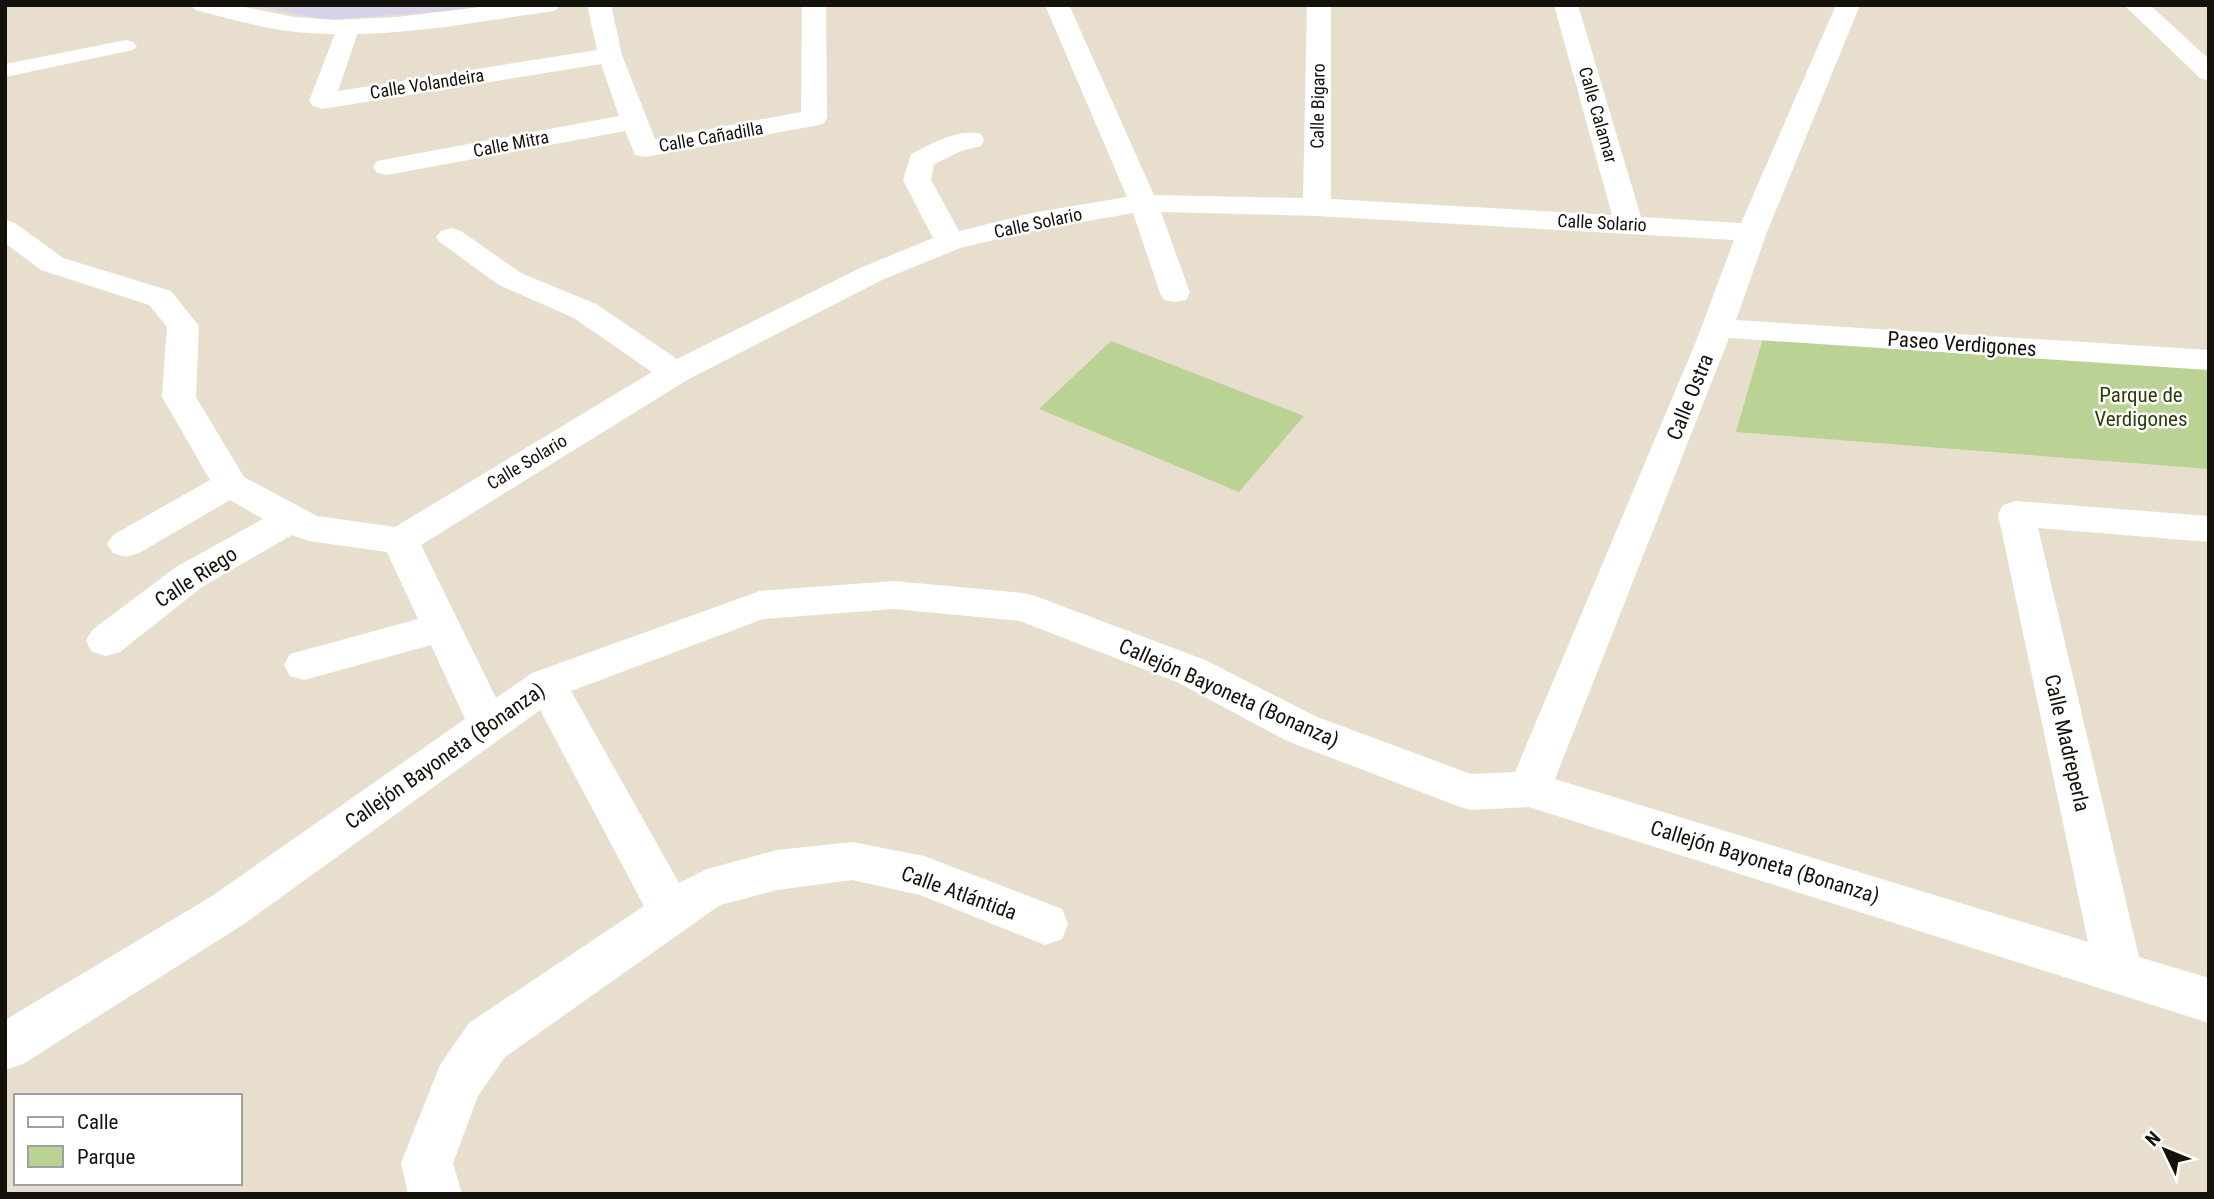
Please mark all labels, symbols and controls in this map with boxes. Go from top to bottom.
street label: Calle Bigaro [1306,63,1329,149]
street label: Calle Volandeira [368,64,485,103]
street label: Calle Calamar [1575,64,1622,166]
street label: Calle Cañadilla [657,117,765,156]
street label: Calle Mitra [471,126,550,161]
street label: Calle Solario [992,203,1084,242]
street label: Calle Solario [1557,210,1647,235]
street label: Paseo Verdigones [1887,327,2037,361]
street label: Calle Ostra [1662,350,1718,444]
park label: Parque de Verdigones [2094,383,2188,431]
street label: Calle Solario [483,430,570,494]
street label: Calle Riego [150,542,242,612]
street label: Callejón Bayoneta (Bonanza) [1115,634,1343,752]
street label: Calle Madreperla [2040,672,2094,814]
street label: Callejón Bayoneta (Bonanza) [341,678,549,834]
street label: Callejón Bayoneta (Bonanza) [1648,816,1882,908]
street label: Calle Atlántida [898,861,1020,925]
legend [14,1094,242,1185]
text: Calle [77,1110,119,1134]
north arrow [2130,1115,2200,1185]
text: N [2141,1127,2165,1151]
text: Parque [77,1145,135,1169]

